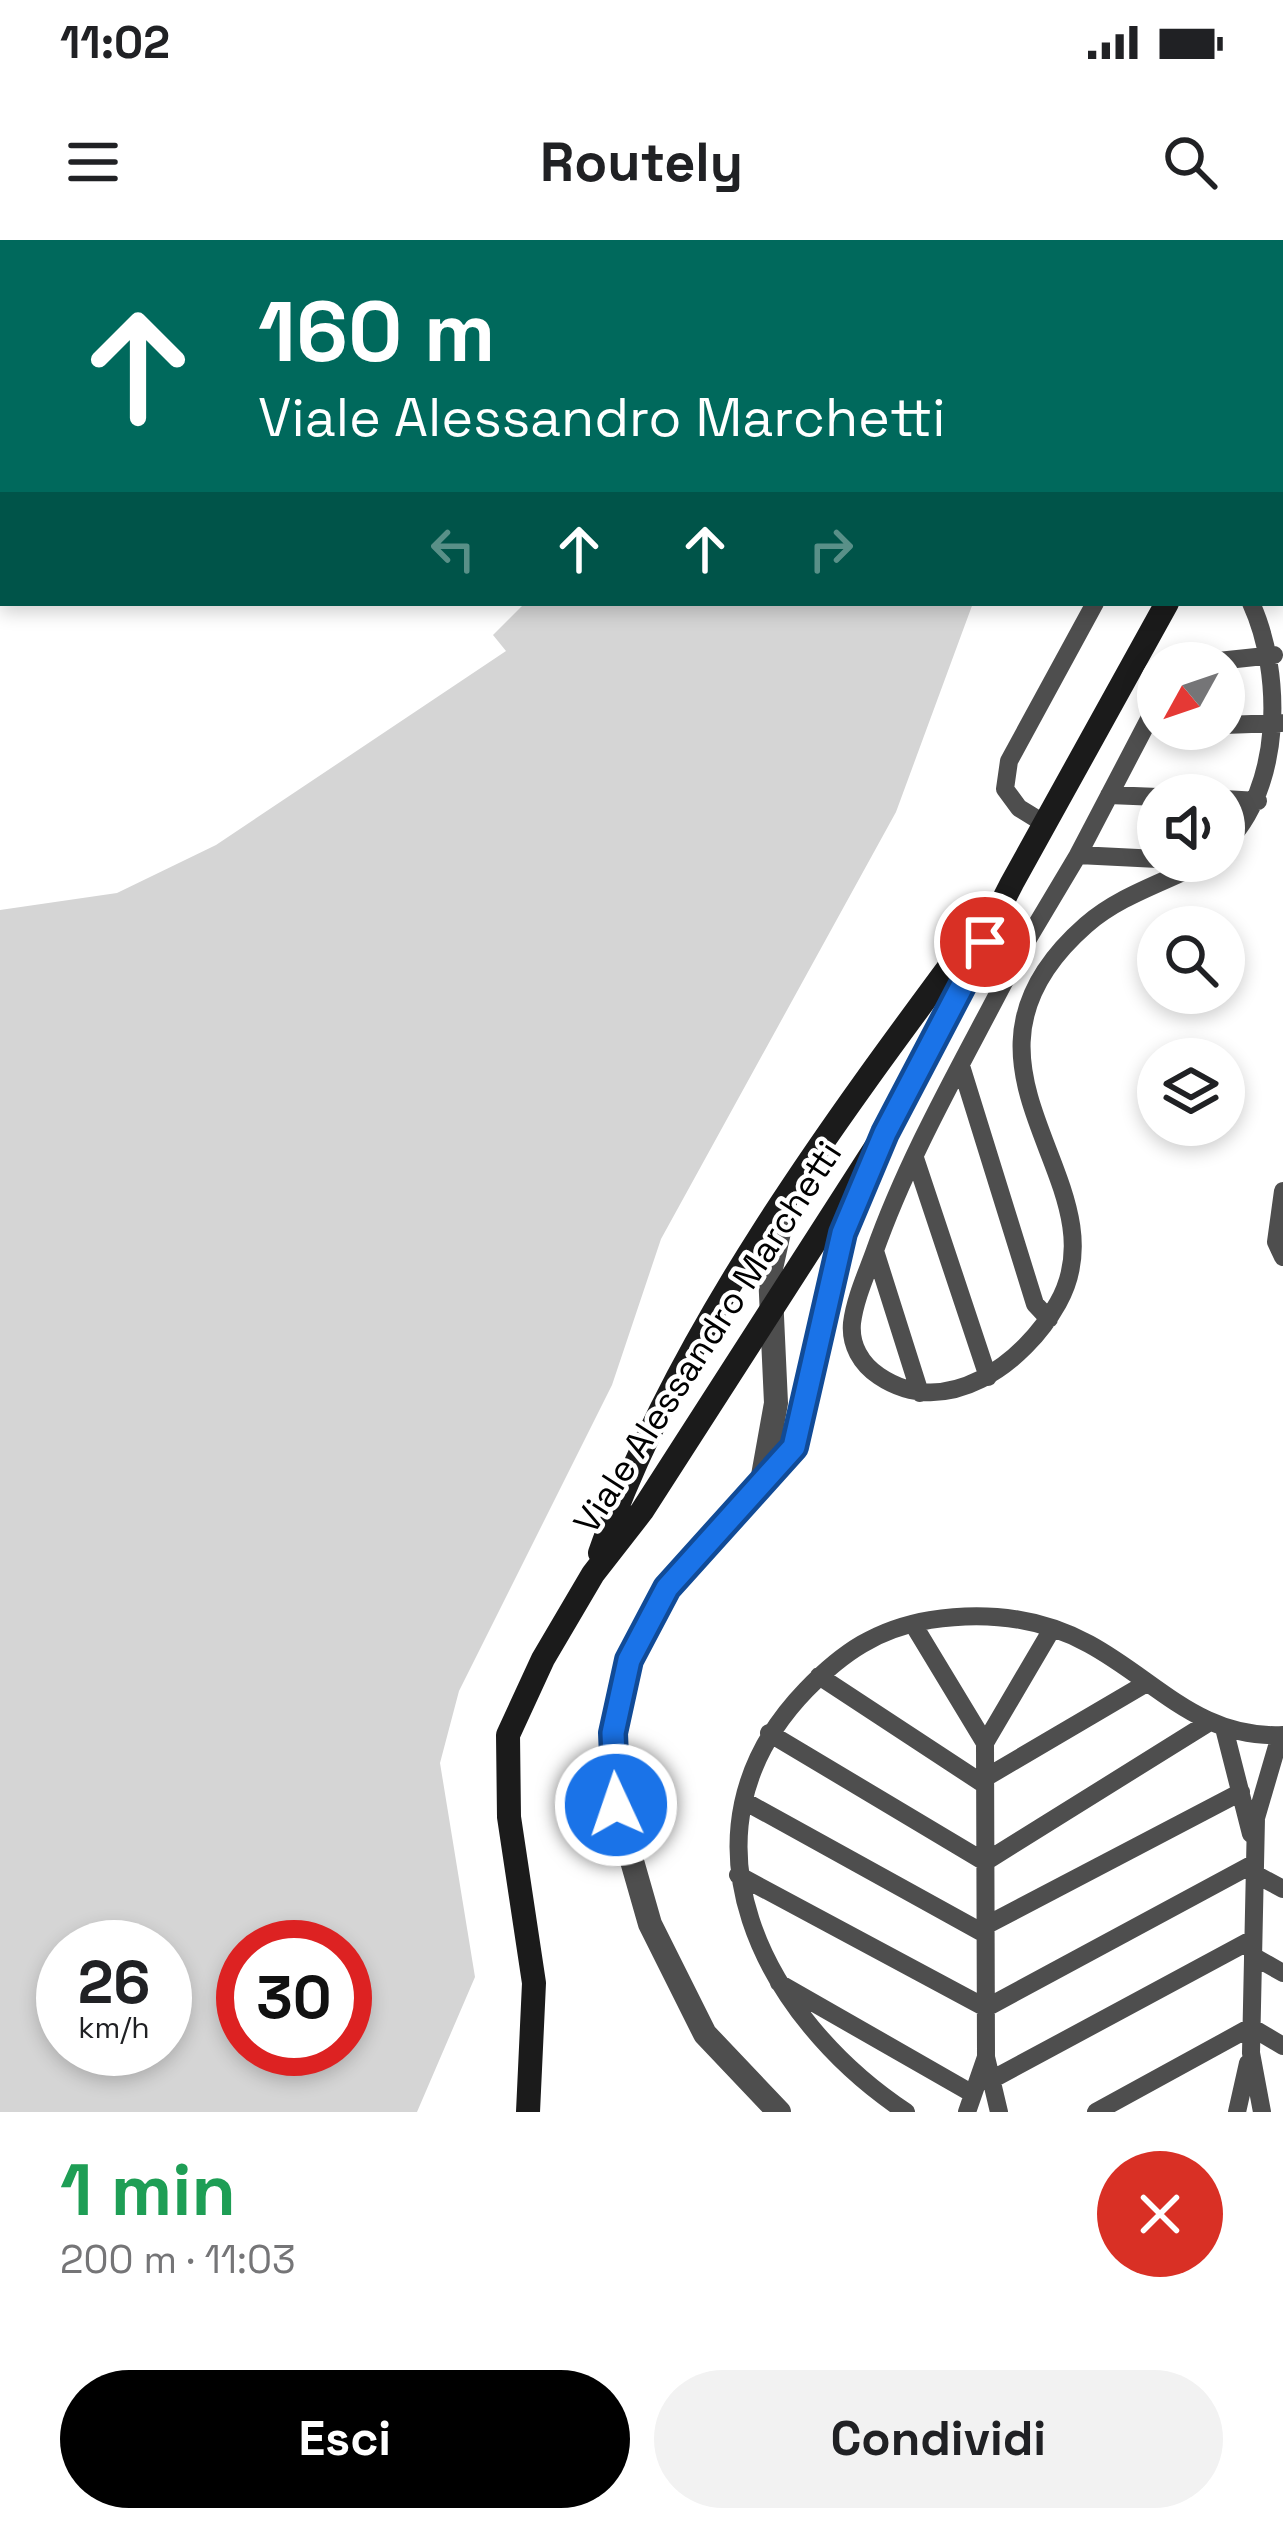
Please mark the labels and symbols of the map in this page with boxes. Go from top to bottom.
north arrow [1137,642,1245,750]
pin [934,891,1036,993]
street label: Viale Alessandro Marchetti [564,1133,852,1542]
position arrow [553,1742,679,1868]
speed limit sign: 30 [216,1920,372,2076]

